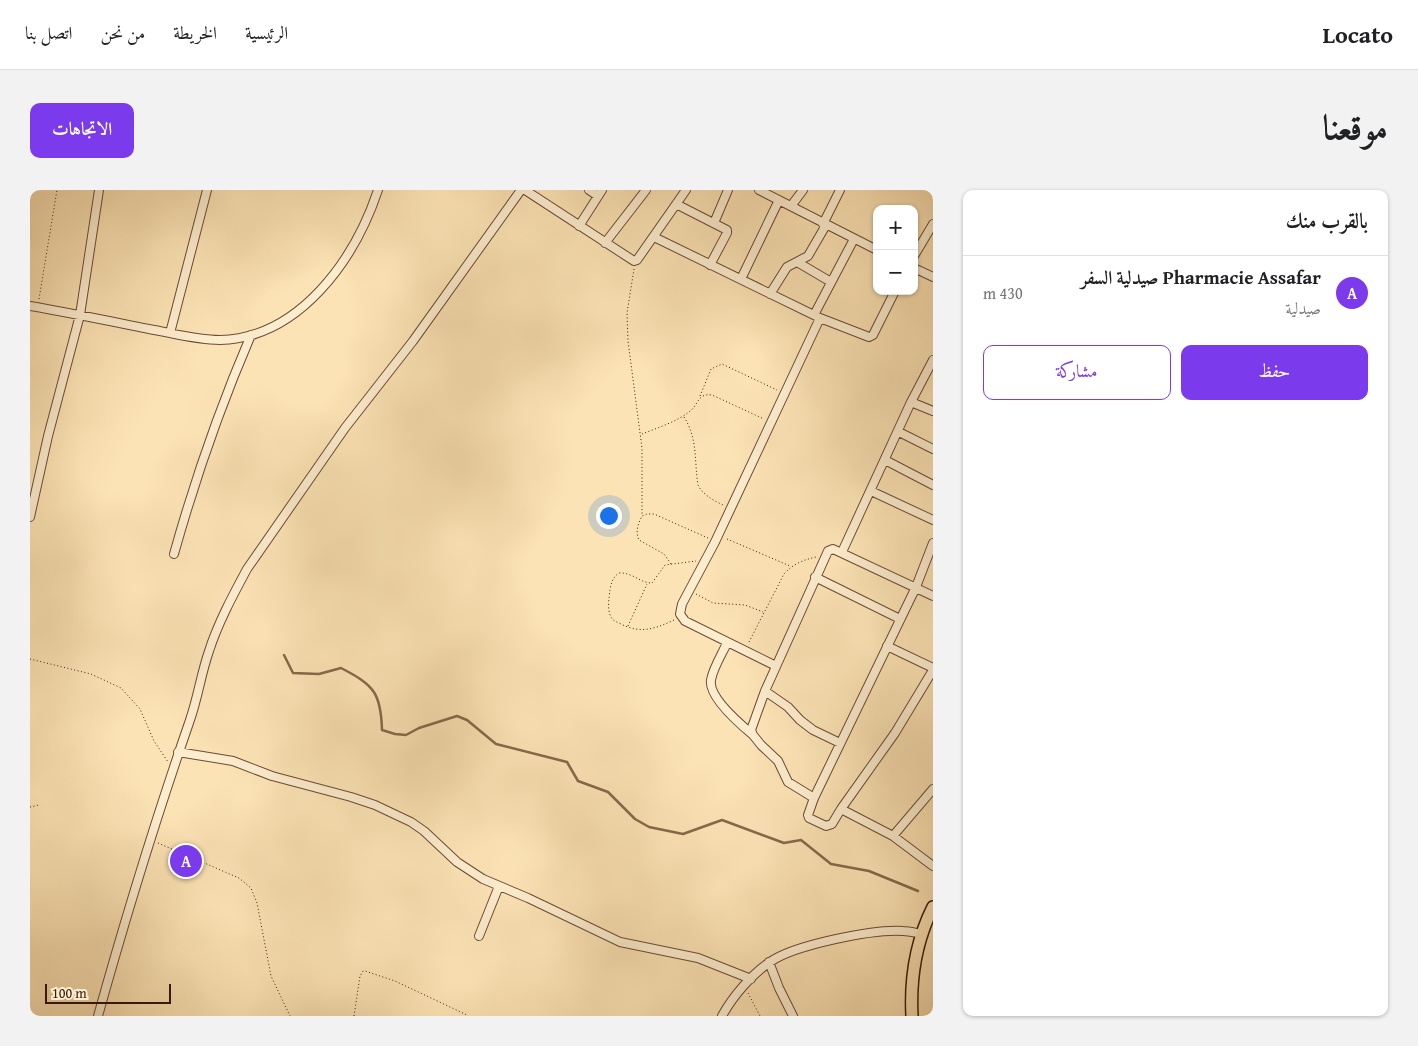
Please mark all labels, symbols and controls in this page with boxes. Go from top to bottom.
text: Locato [1323,17,1393,52]
text: اتصل بنا [25,19,72,46]
text: من نحن [100,19,145,46]
text: الخريطة [173,19,217,46]
text: الرئيسية [245,19,288,46]
text: موقعنا [1323,101,1388,152]
button: الاتجاهات [30,103,134,158]
map controls [873,205,918,295]
button: + [873,205,918,250]
text: بالقرب منك [1286,205,1368,236]
button: − [873,250,918,295]
text: Pharmacie Assafar صيدلية السفر [1080,263,1321,291]
text: 430 m [983,281,1023,305]
text: A [1347,281,1357,305]
text: صيدلية [1286,296,1321,320]
button: مشاركة [983,345,1171,400]
button: حفظ [1181,345,1368,400]
your location [596,503,622,529]
pin: A [170,842,202,880]
scale bar [45,981,171,1004]
text: 100 m [52,983,87,1003]

